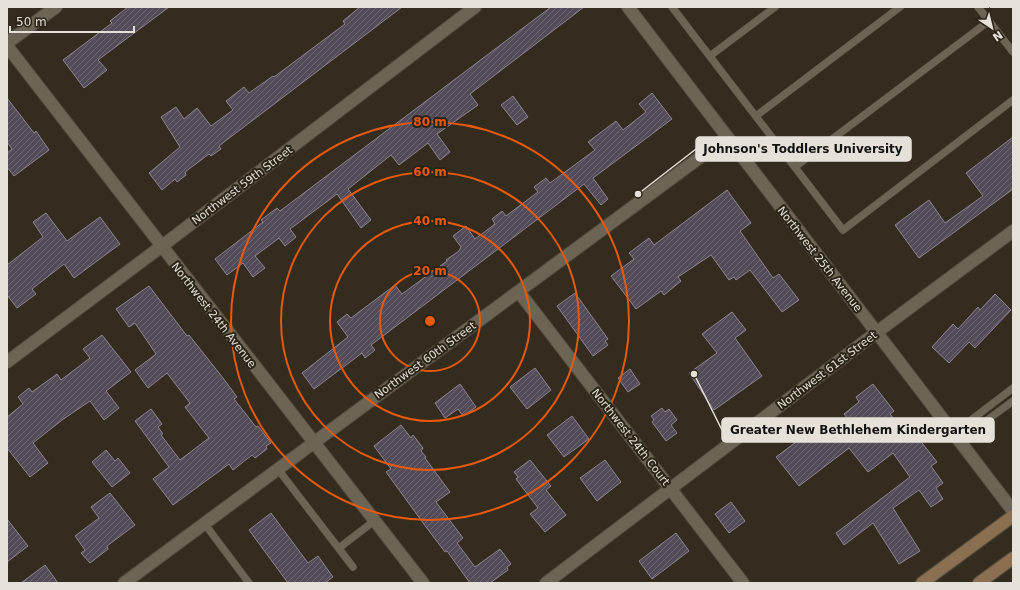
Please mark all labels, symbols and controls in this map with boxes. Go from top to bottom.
scale bar [10,8,134,34]
north arrow [972,8,1012,48]
text: 50 m [16,15,47,29]
text: N [990,28,1005,44]
text: 80 m [413,115,447,129]
callout: Johnson's Toddlers University [696,137,911,161]
text: Johnson's Toddlers University [702,142,903,156]
street label: Northwest 59th Street [190,143,296,227]
text: 60 m [413,165,447,179]
street label: Northwest 25th Avenue [775,204,865,315]
text: 40 m [413,214,447,228]
street label: Northwest 24th Avenue [169,260,259,371]
text: 20 m [413,264,447,278]
centre of rings [423,314,437,328]
street label: Northwest 60th Street [372,319,479,402]
street label: Northwest 61st Street [775,328,880,412]
street label: Northwest 24th Court [589,386,673,489]
callout: Greater New Bethlehem Kindergarten [722,418,994,442]
text: Greater New Bethlehem Kindergarten [730,423,986,437]

